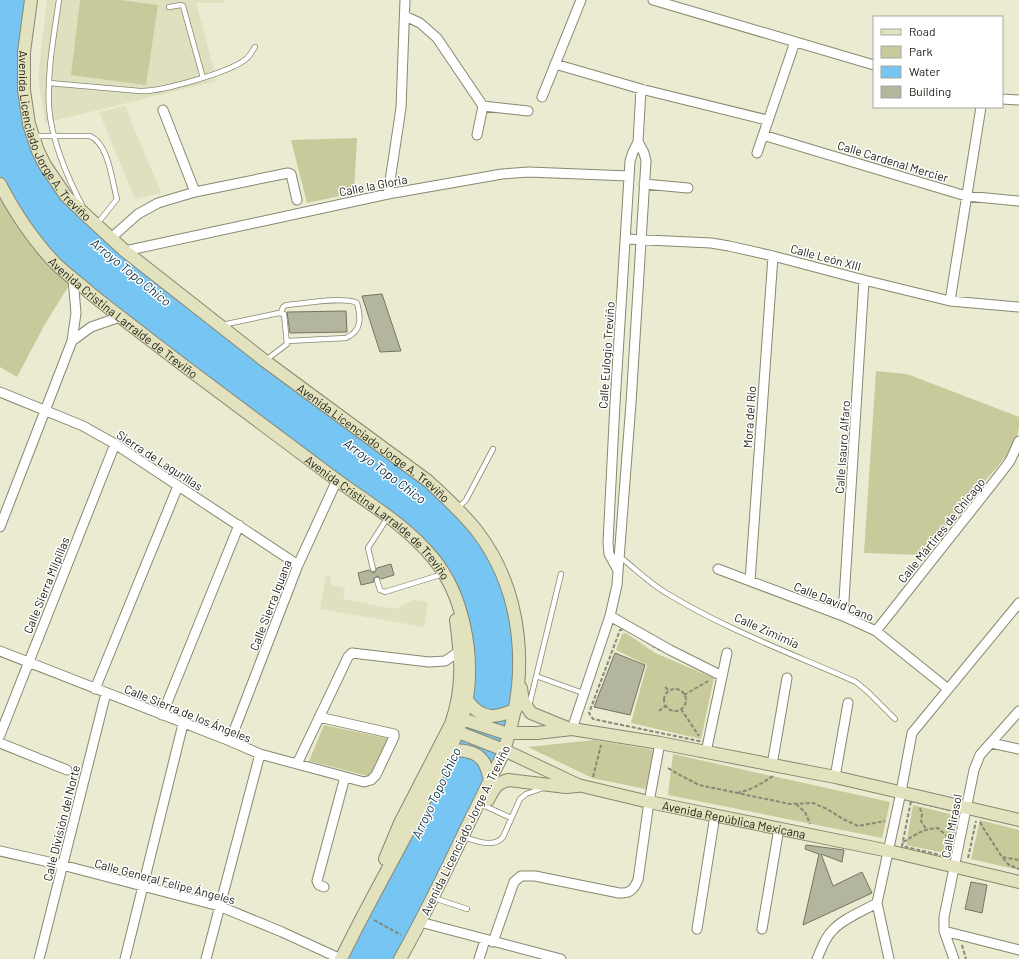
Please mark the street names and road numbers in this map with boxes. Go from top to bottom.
street label: Avenida Licenciado Jorge A. Treviño [17,51,94,224]
street label: Calle Cardenal Mercier [836,137,951,185]
street label: Calle la Gloria [338,172,408,198]
street label: Calle León XIII [789,241,863,273]
street label: Avenida Cristina Larralde de Treviño [46,254,201,381]
street label: Calle Eulogio Treviño [595,301,617,409]
street label: Avenida Licenciado Jorge A. Treviño [295,380,453,505]
street label: Mora del Río [740,385,758,449]
street label: Calle Isauro Alfaro [832,400,852,494]
street label: Sierra de Lagurillas [114,427,206,493]
street label: Avenida Cristina Larralde de Treviño [303,452,453,582]
street label: Calle Mártires de Chicago [894,475,988,585]
street label: Calle Sierra Milpillas [20,534,72,635]
street label: Calle Sierra Iguana [246,558,294,652]
street label: Calle David Cano [792,579,876,623]
street label: Calle Zimimia [732,609,802,651]
street label: Calle Sierra de los Ángeles [123,681,254,745]
street label: Avenida Licenciado Jorge A. Treviño [418,743,512,917]
street label: Calle División del Norte [40,764,82,882]
street label: Calle Mirasol [938,793,964,859]
street label: Avenida República Mexicana [661,798,807,841]
street label: Calle General Felipe Ángeles [93,855,237,907]

